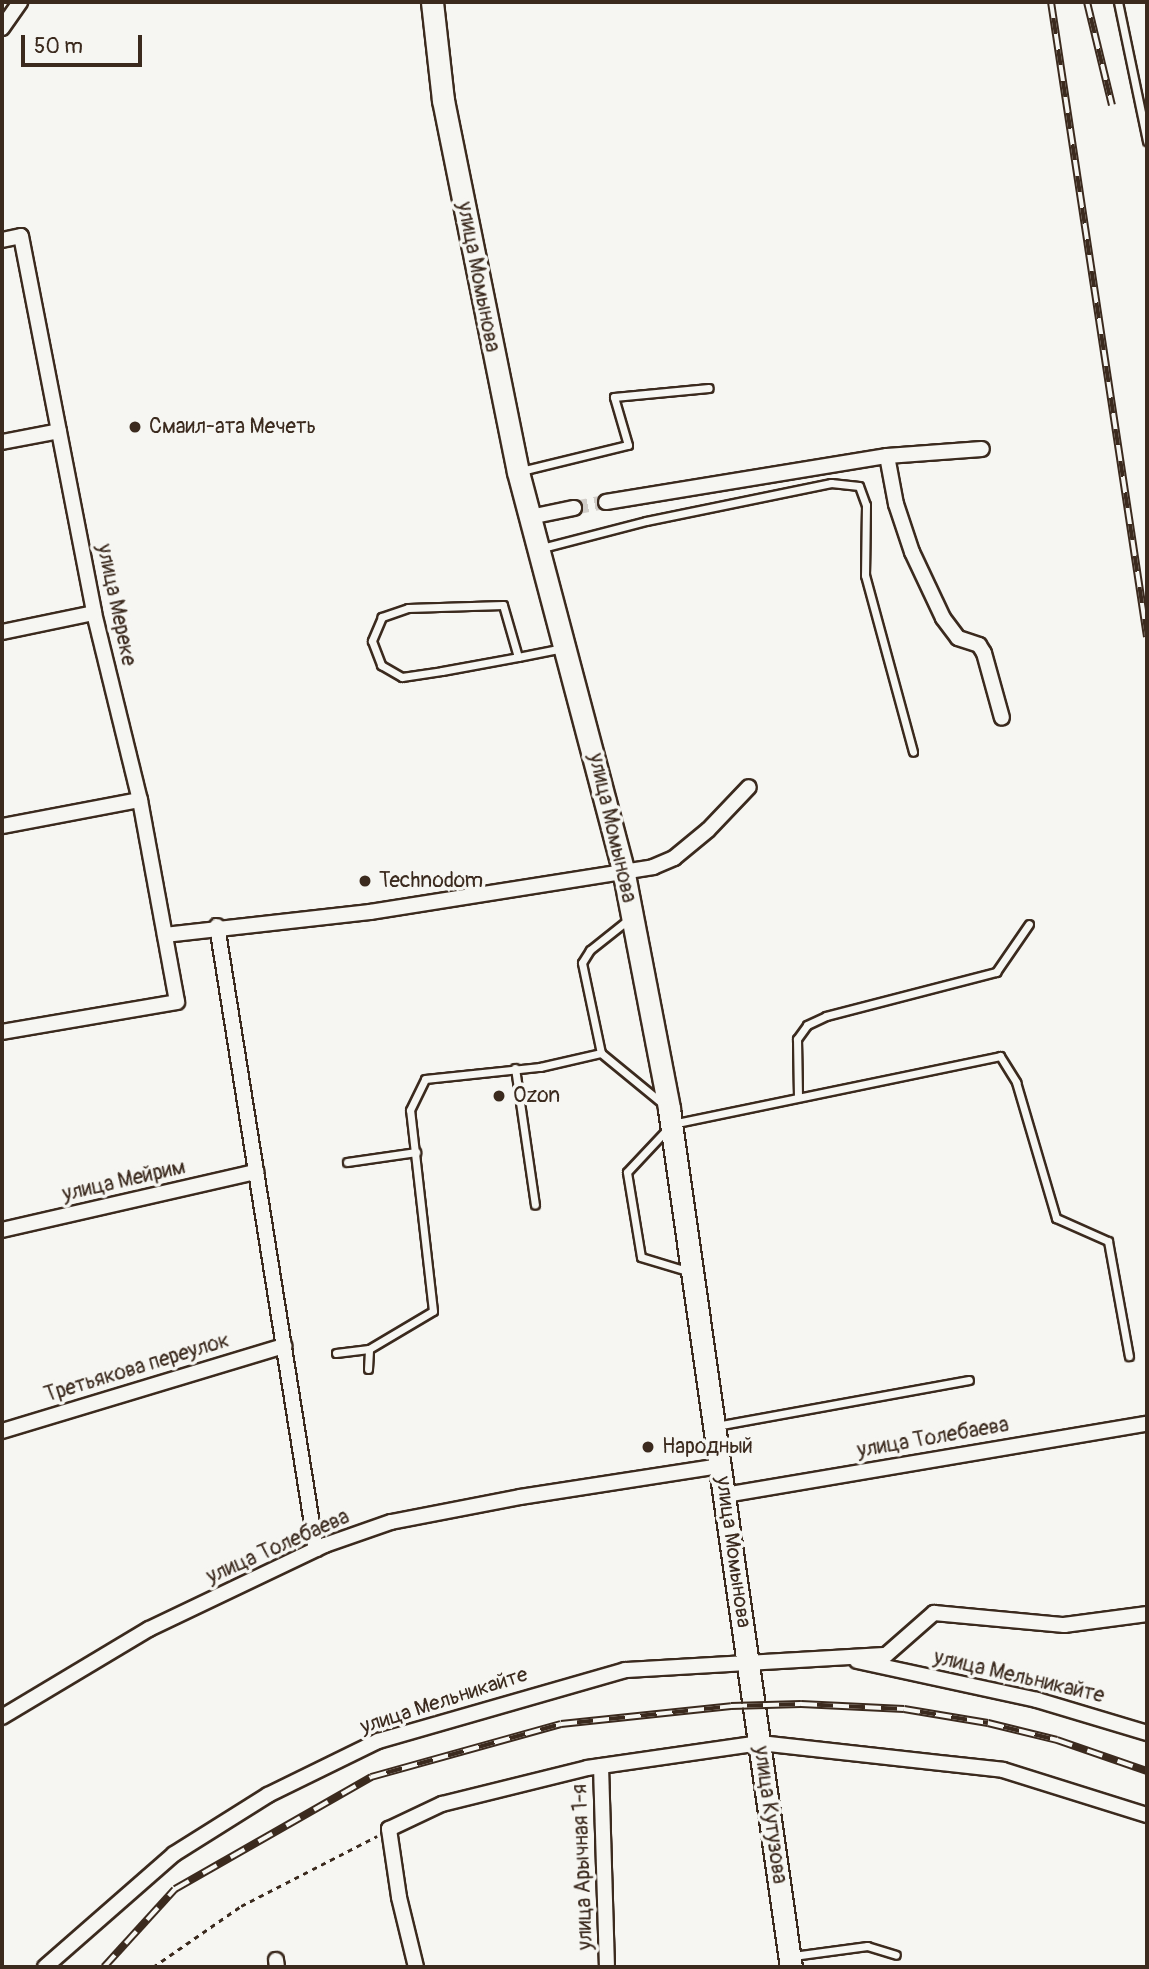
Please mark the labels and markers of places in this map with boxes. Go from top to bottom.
place label: Смаил-ата Мечеть [149,414,316,440]
marker: Смаил-ата Мечеть [127,419,143,435]
place label: Technodom [379,868,483,894]
marker: Technodom [357,873,373,889]
place label: Ozon [513,1083,560,1109]
marker: Ozon [491,1088,507,1104]
place label: Народный [662,1434,753,1460]
marker: Народный [640,1439,656,1455]

